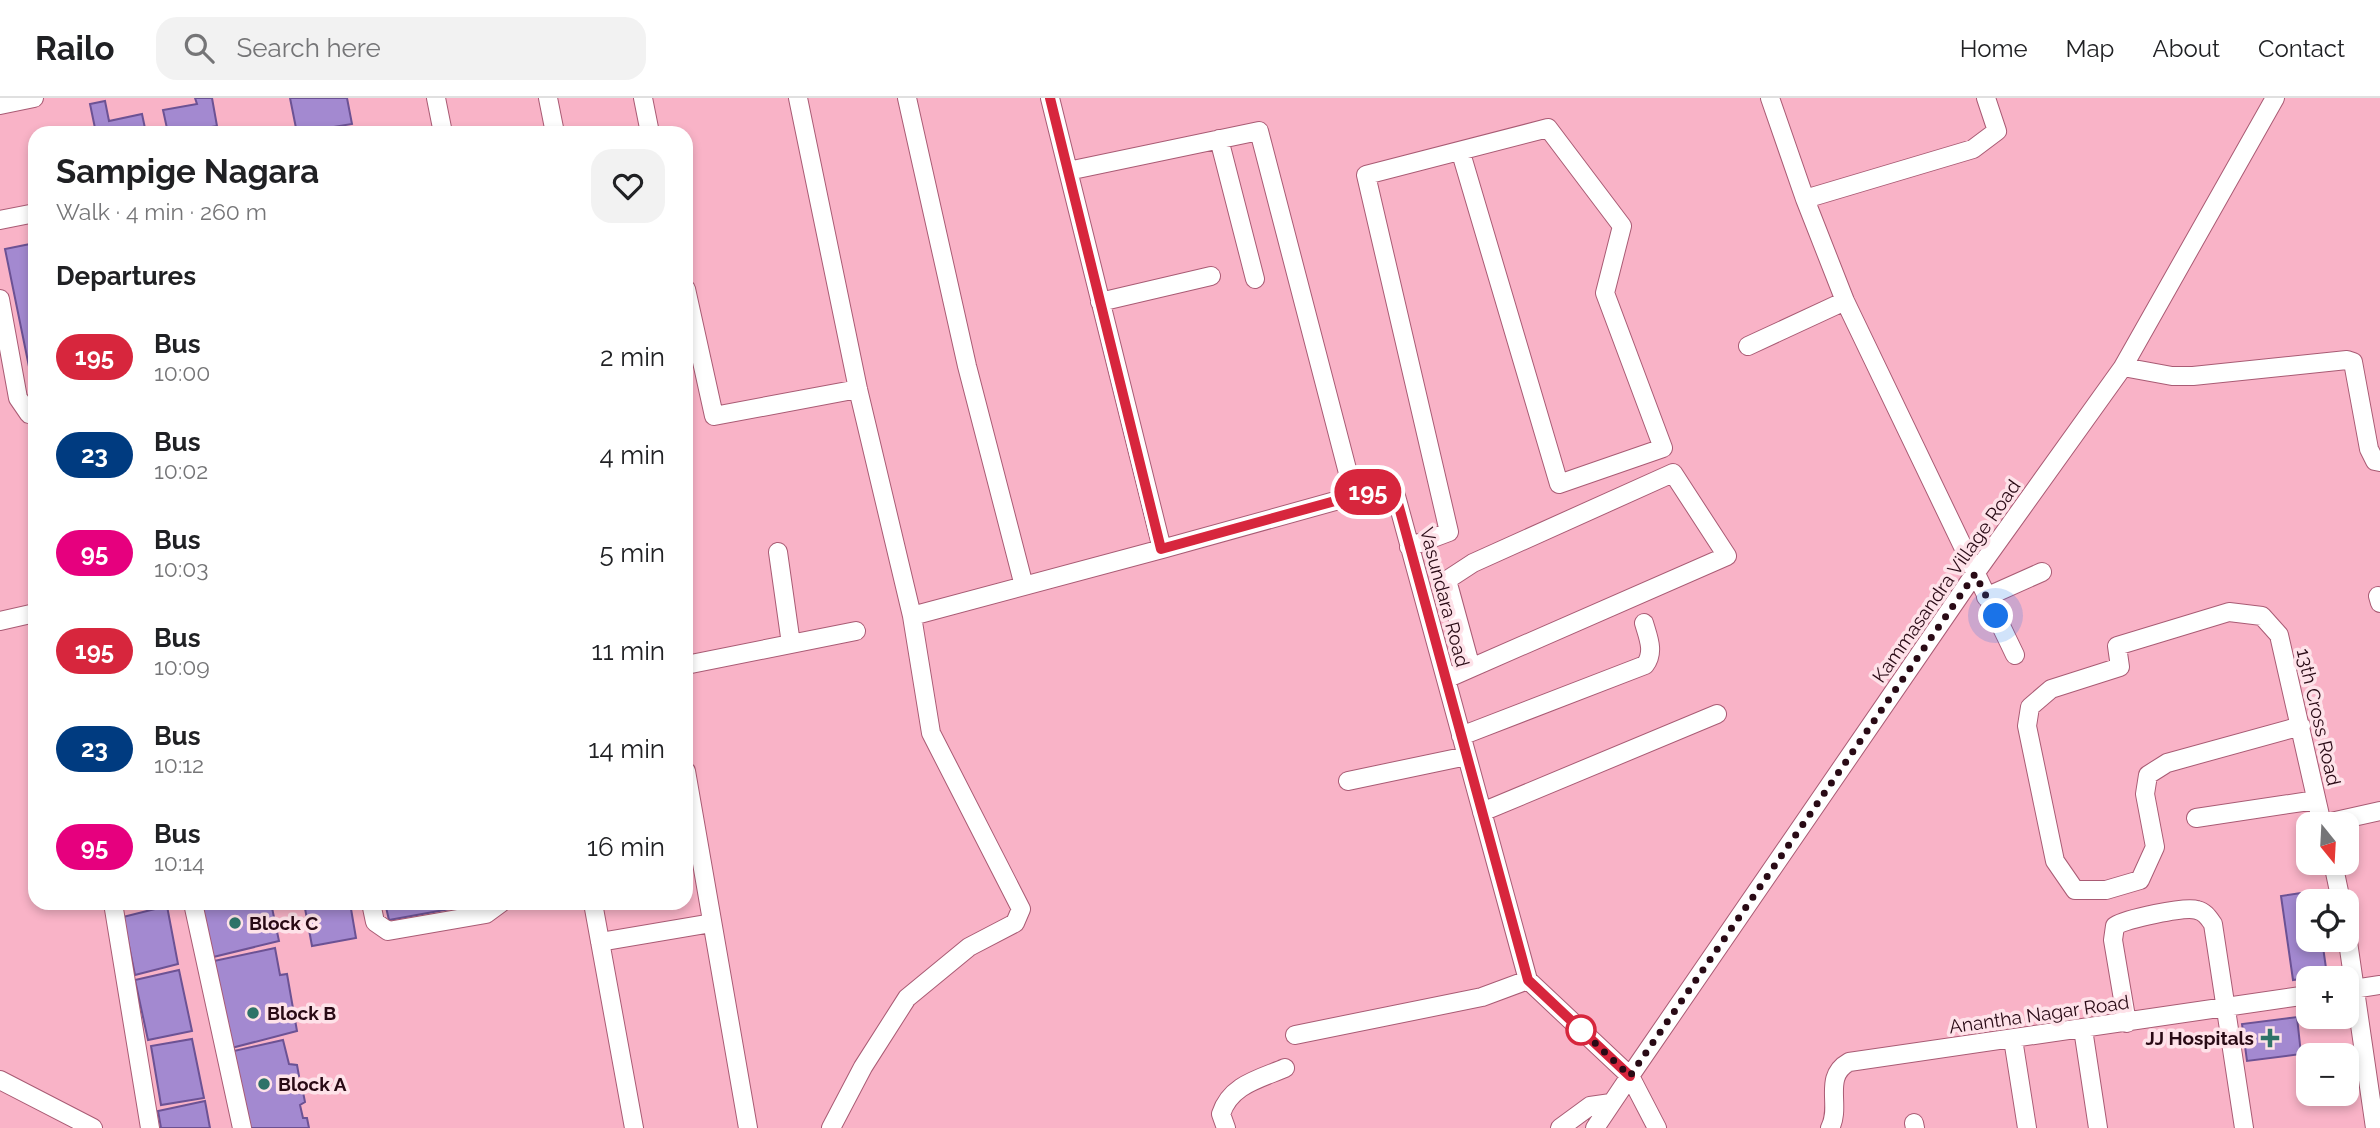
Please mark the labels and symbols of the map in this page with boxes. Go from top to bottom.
line badge: 195 [1328,469,1408,515]
street label: Kammasandra Village Road [1867,475,2025,687]
street label: Vasundara Road [1416,525,1474,669]
your location [1978,598,2013,633]
street label: 13th Cross Road [2293,646,2345,788]
north arrow [2296,812,2359,875]
place label: Block C [249,912,318,934]
marker: Block C [227,915,243,931]
street label: Anantha Nagar Road [1948,990,2130,1038]
place label: Block B [267,1002,336,1024]
marker: Block B [245,1005,261,1021]
unlabelled marker [1566,1015,1596,1045]
place label: JJ Hospitals [2146,1027,2254,1049]
marker: JJ Hospitals [2260,1028,2280,1048]
place label: Block A [278,1073,347,1095]
marker: Block A [256,1076,272,1092]

